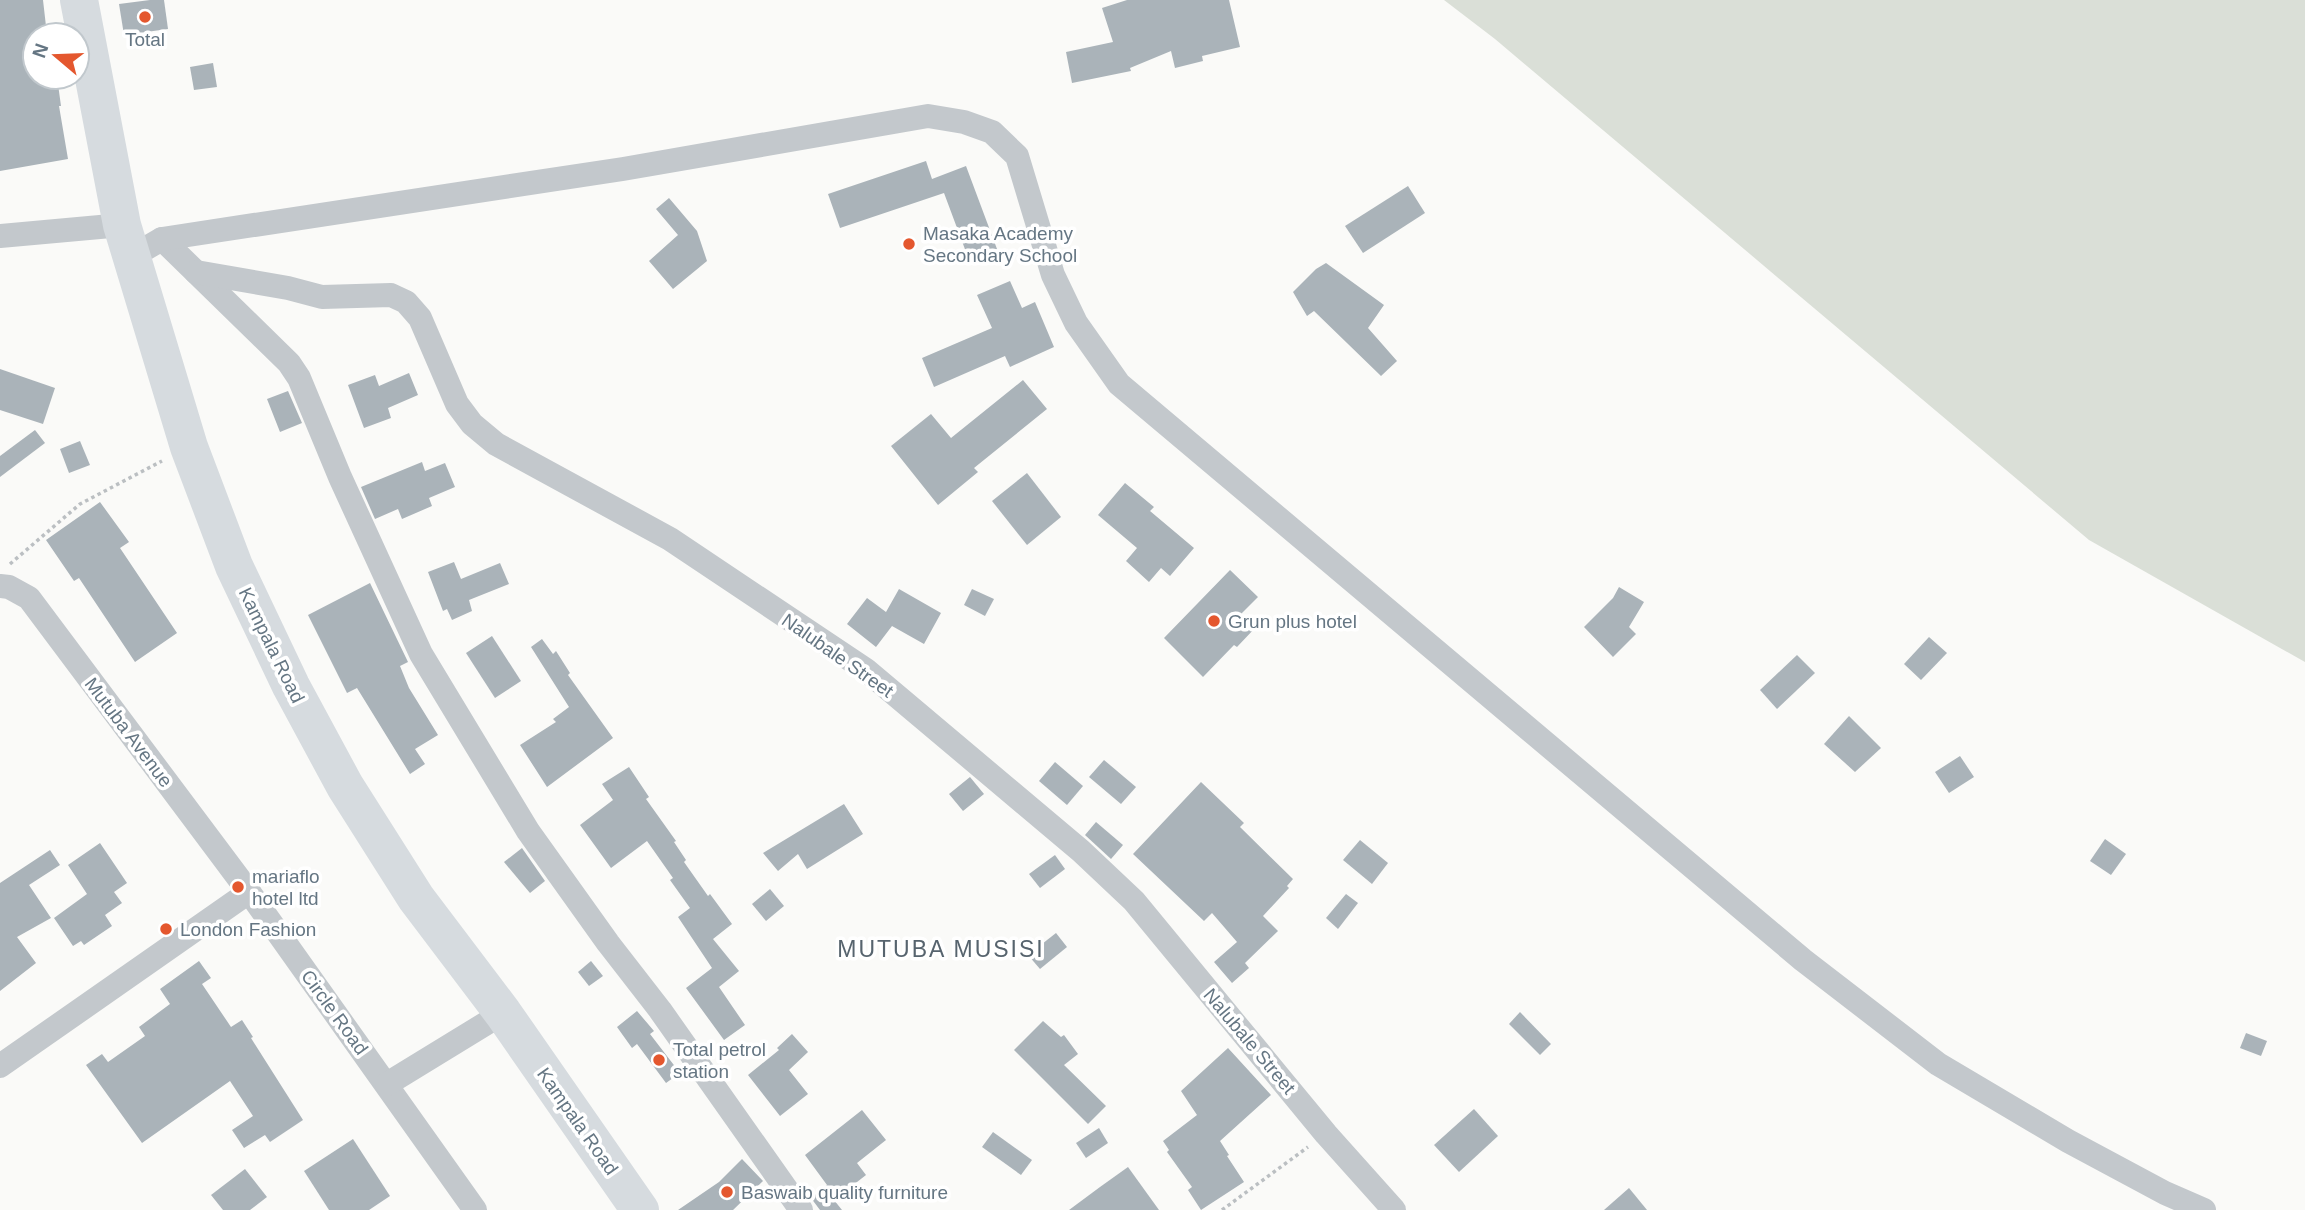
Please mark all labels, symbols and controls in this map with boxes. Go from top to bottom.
marker: Total [137,9,153,25]
north arrow [21,21,91,91]
place label: Total [125,29,165,50]
text: N [28,41,53,61]
place label: Masaka Academy Secondary School [923,223,1077,266]
marker: Masaka Academy Secondary School [901,236,917,252]
street label: Kampala Road [235,584,309,706]
street label: Nalubale Street [778,609,898,702]
place label: Grun plus hotel [1228,611,1357,632]
marker: Grun plus hotel [1206,613,1222,629]
street label: Mutuba Avenue [81,673,177,791]
place label: mariaflo hotel ltd [252,866,320,909]
marker: mariaflo hotel ltd [230,879,246,895]
place label: London Fashion [180,919,316,940]
marker: London Fashion [158,921,174,937]
district label: MUTUBA MUSISI [837,936,1045,962]
street label: Circle Road [297,966,372,1059]
street label: Nalubale Street [1199,984,1300,1099]
place label: Total petrol station [673,1039,766,1082]
marker: Total petrol station [651,1052,667,1068]
street label: Kampala Road [533,1064,622,1179]
place label: Baswaib quality furniture [741,1182,948,1203]
marker: Baswaib quality furniture [719,1184,735,1200]

